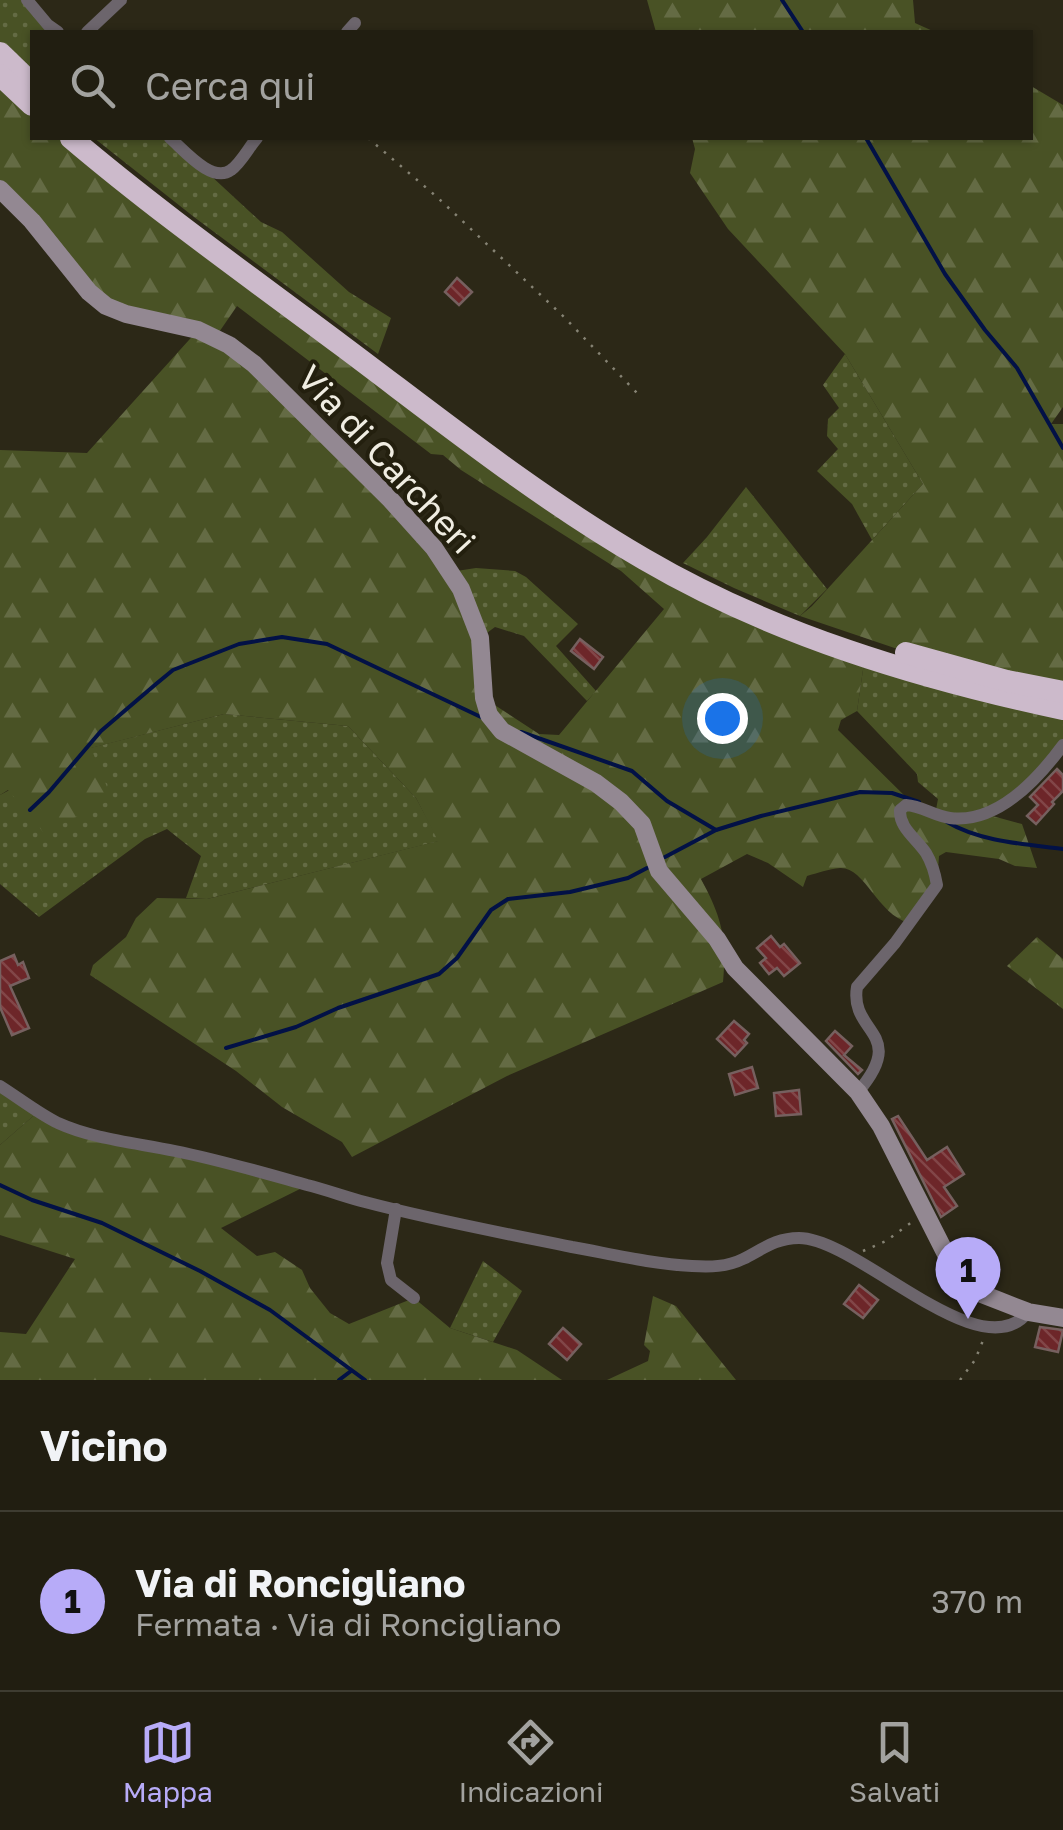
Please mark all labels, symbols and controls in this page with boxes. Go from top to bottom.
search box [30,30,1033,140]
icon: search [65,58,120,113]
text: Cerca qui [145,63,316,108]
street label: Via di Carcheri [289,356,485,562]
your location [697,693,748,744]
pin: 1 [936,1236,1000,1319]
text: Vicino [40,1420,168,1470]
text: Via di Roncigliano [135,1560,465,1605]
text: 1 [64,1582,81,1620]
text: 370 m [931,1582,1023,1620]
text: Fermata · Via di Roncigliano [135,1605,561,1643]
tab: Mappa [123,1715,213,1808]
tab: Indicazioni [458,1715,604,1808]
tab: Salvati [849,1715,940,1808]

